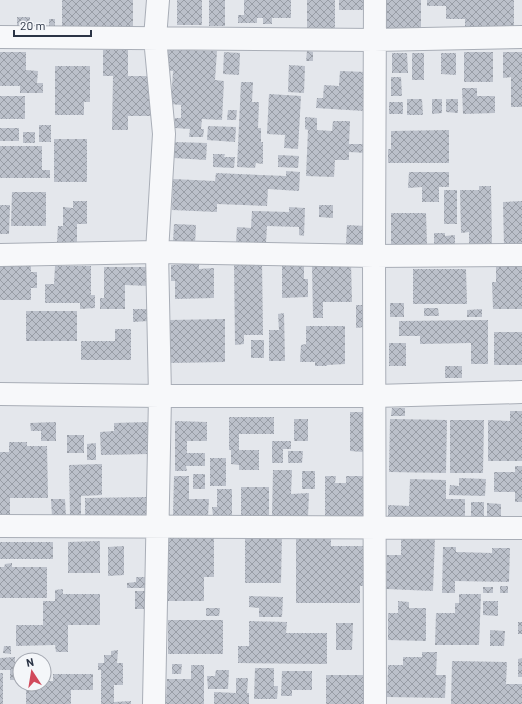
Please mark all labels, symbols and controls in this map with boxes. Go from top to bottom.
scale bar [14,12,91,38]
text: 20 m [20,18,46,32]
north arrow [12,652,52,692]
text: N [25,655,35,669]

